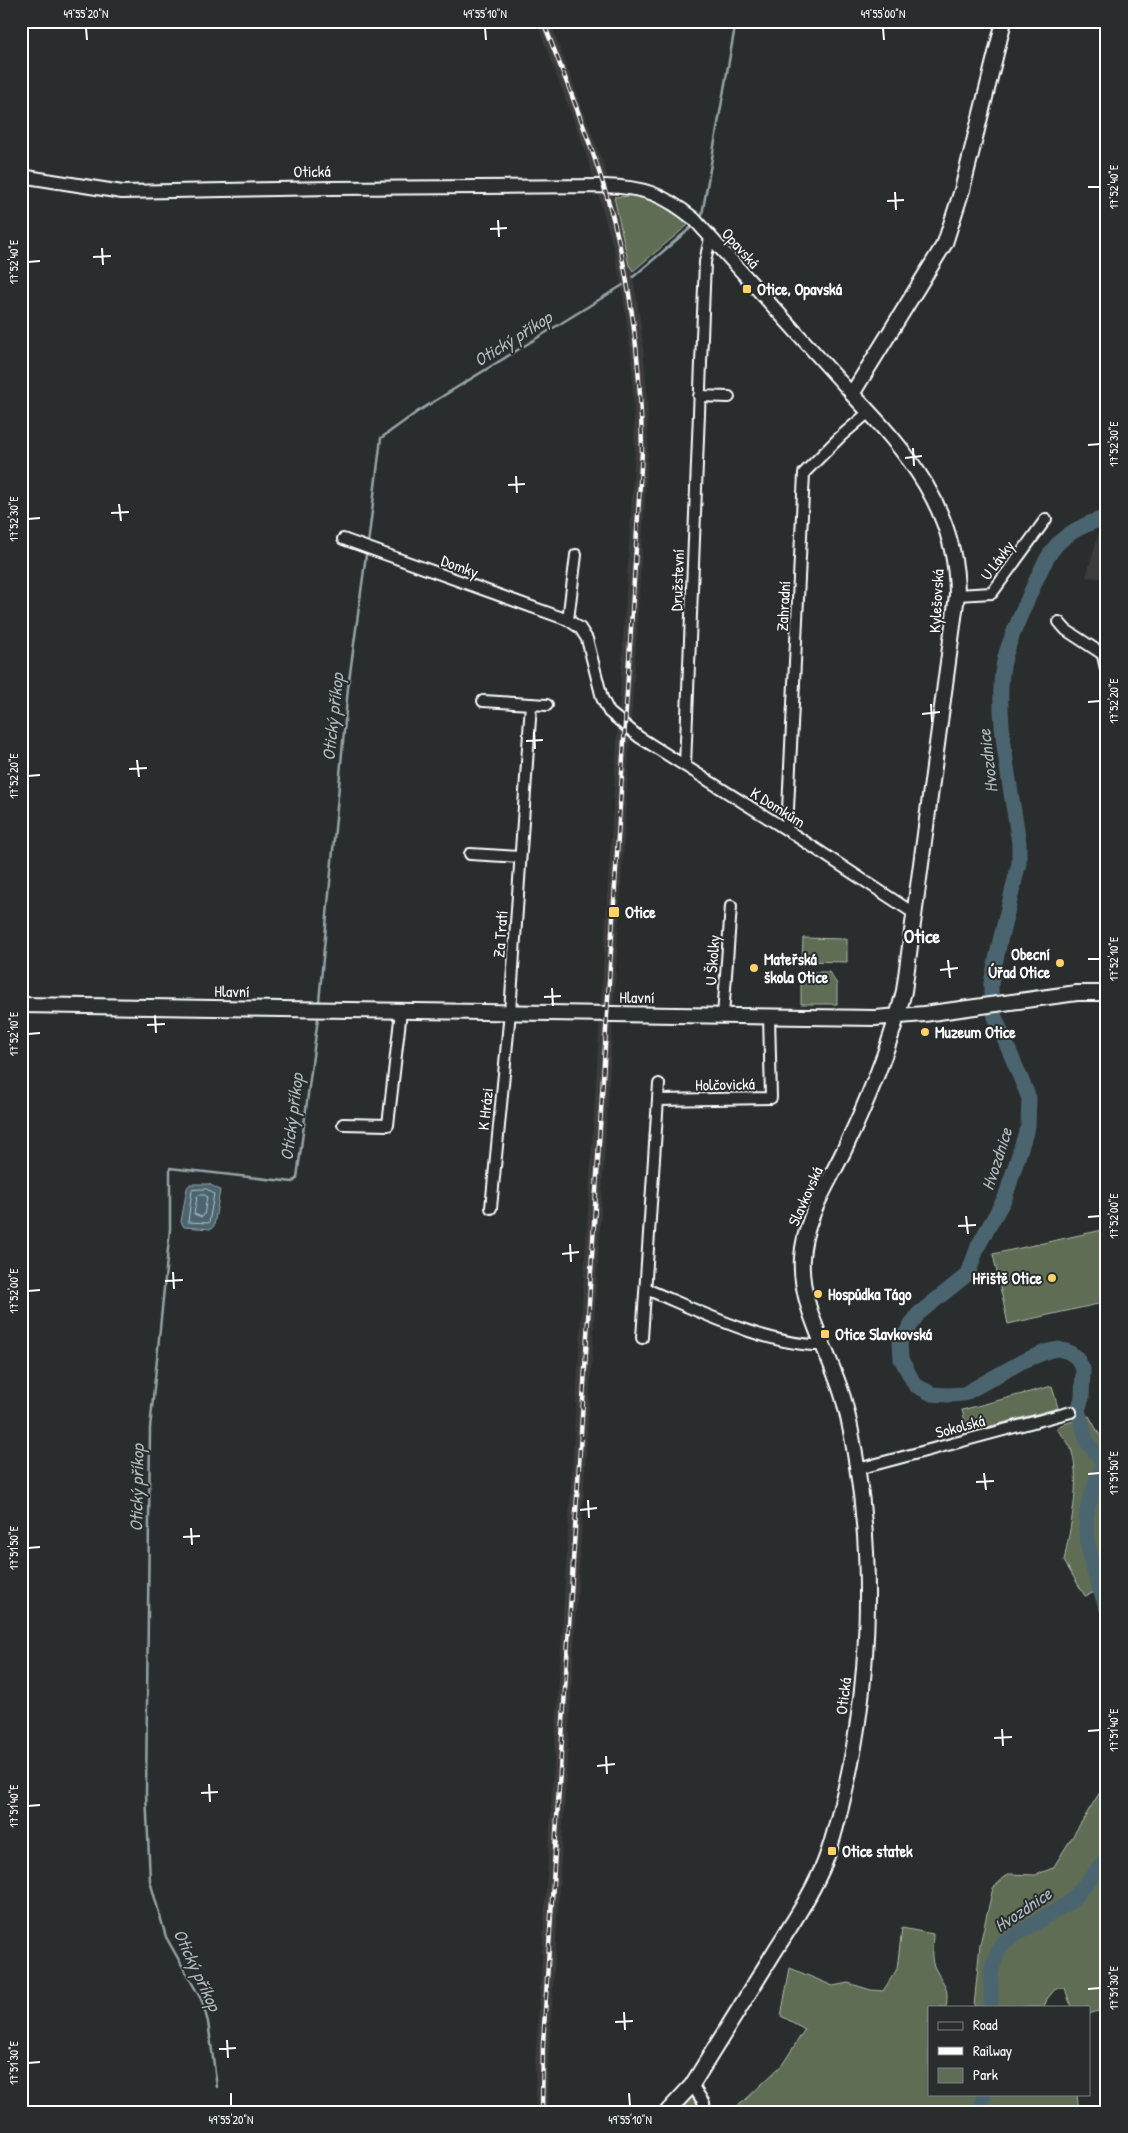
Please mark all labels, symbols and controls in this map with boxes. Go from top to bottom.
text: 49°55'20"N [64,5,108,22]
text: 49°55'10"N [463,5,507,22]
text: 49°55'00"N [861,5,905,22]
street label: Otická [293,160,331,182]
text: 17°52'40"E [1105,164,1122,209]
street label: Opavská [717,223,765,273]
text: 17°52'40"E [5,239,22,284]
place label: Otice, Opavská [757,278,843,301]
marker: Otice, Opavská [741,283,753,295]
water label: Otický příkop [469,304,558,372]
text: 17°52'30"E [1105,421,1122,467]
text: 17°52'30"E [5,496,22,542]
street label: U Lávky [975,535,1019,584]
street label: Domky [438,549,482,583]
street label: Družstevní [665,549,689,611]
street label: Kylešovská [923,569,949,633]
street label: Zahradní [771,580,795,632]
water label: Otický příkop [315,671,350,762]
text: 17°52'20"E [1105,677,1122,724]
water label: Hvozdnice [971,727,1004,794]
text: 17°52'20"E [5,752,22,799]
street label: K Domkům [746,782,810,833]
place label: Otice [625,901,656,923]
marker: Otice [607,905,621,919]
street label: Za Tratí [487,910,513,958]
district label: Otice [904,923,941,949]
street label: U Školky [699,934,725,986]
text: 17°52'10"E [1105,936,1122,981]
place label: Obecní Úřad Otice [988,943,1051,983]
place label: Mateřská škola Otice [764,948,829,988]
marker: Obecní Úřad Otice [1054,957,1066,969]
marker: Mateřská škola Otice [748,962,760,974]
street label: Hlavní [214,980,250,1002]
street label: Hlavní [619,986,655,1008]
text: 17°52'10"E [5,1011,22,1056]
place label: Muzeum Otice [935,1021,1016,1043]
marker: Muzeum Otice [919,1026,931,1038]
water label: Otický příkop [274,1071,309,1162]
street label: Holčovická [695,1072,755,1096]
street label: K Hrázi [472,1087,498,1131]
water label: Hvozdnice [975,1124,1019,1193]
street label: Slavkovská [782,1163,828,1229]
text: 17°52'00"E [1105,1193,1122,1239]
place label: Hřiště Otice [972,1267,1043,1289]
text: 17°52'00"E [5,1268,22,1314]
marker: Hřiště Otice [1046,1272,1058,1284]
place label: Hospůdka Tágo [828,1283,912,1306]
marker: Hospůdka Tágo [812,1288,824,1300]
place label: Otice Slavkovská [835,1323,933,1345]
marker: Otice Slavkovská [819,1328,831,1340]
street label: Sokolská [933,1409,987,1443]
water label: Otický příkop [123,1443,150,1532]
text: 17°51'50"E [1105,1450,1122,1495]
text: 17°51'50"E [5,1525,22,1570]
street label: Otická [830,1676,856,1716]
text: 17°51'40"E [1105,1708,1122,1752]
text: 17°51'40"E [5,1784,22,1828]
place label: Otice statek [842,1840,913,1862]
marker: Otice statek [826,1845,838,1857]
water label: Hvozdnice [989,1881,1057,1938]
water label: Otický příkop [168,1925,228,2016]
text: 17°51'30"E [1105,1965,1122,2010]
legend [928,2006,1090,2096]
text: Road [973,2014,998,2035]
text: 17°51'30"E [5,2040,22,2085]
text: Railway [973,2040,1012,2061]
text: Park [973,2064,998,2085]
text: 49°55'20"N [209,2111,253,2128]
text: 49°55'10"N [608,2111,652,2128]

